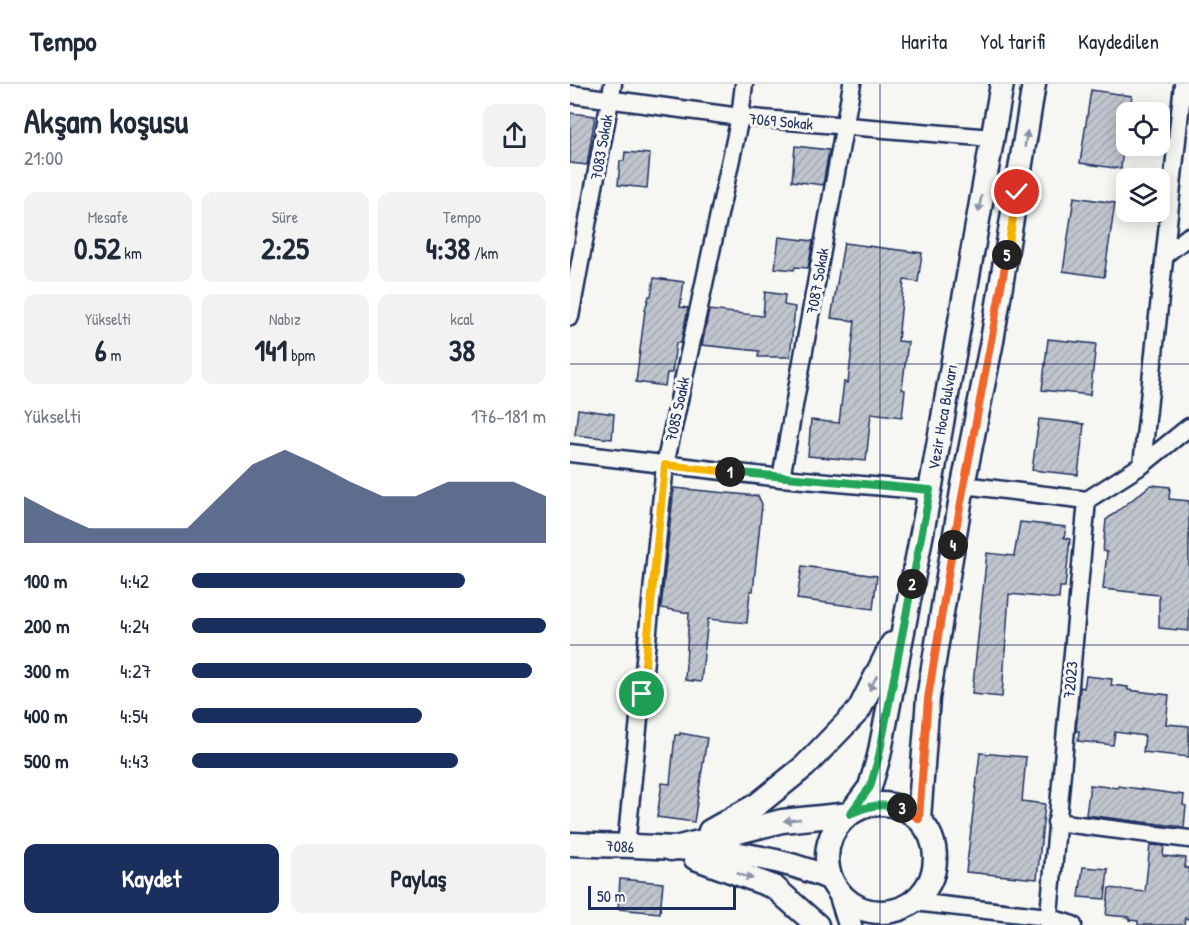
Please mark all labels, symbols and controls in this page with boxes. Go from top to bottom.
text: Tempo [30,22,97,60]
text: Harita [901,27,947,56]
text: Yol tarifi [980,27,1045,56]
text: Kaydedilen [1078,27,1159,56]
text: Akşam koşusu [24,99,188,143]
map controls [1116,102,1170,222]
button: locate [1116,102,1170,156]
button: share [483,104,546,167]
street label: 7069 Sokak [748,107,814,135]
street label: 7083 Sokak [584,112,618,182]
one-way arrow [1021,129,1030,148]
text: 21:00 [24,144,63,171]
pin [991,166,1042,217]
button: layers [1116,168,1170,222]
icon: check [1000,175,1033,208]
one-way arrow [976,194,985,213]
text: Mesafe [88,206,128,228]
text: Süre [272,206,298,228]
text: Tempo [443,206,481,228]
text: 0.52 [74,228,121,268]
text: 2:25 [261,228,309,268]
text: 4:38 [426,228,470,268]
pin: 5 [992,240,1022,270]
text: km [121,242,142,264]
text: /km [470,242,498,264]
text: 5 [1004,244,1010,266]
street label: 7087 Sokak [800,246,834,316]
text: Yükselti [85,308,131,330]
text: Nabız [269,308,301,330]
text: kcal [450,308,474,330]
text: 6 [95,330,107,370]
text: 141 [254,330,288,370]
text: 38 [449,330,475,370]
text: m [107,344,121,366]
text: bpm [288,344,316,366]
street label: Vezir Hoca Bulvarı [922,362,962,472]
street label: 7085 Soakk [659,374,695,443]
text: Yükselti [24,402,81,429]
text: 176–181 m [471,402,546,429]
pin: 1 [715,457,745,487]
text: 1 [727,461,733,483]
pin: 4 [938,530,968,560]
text: 4 [950,534,956,556]
text: 100 m [24,567,67,594]
text: 4:42 [120,567,149,594]
pin: 2 [897,569,927,599]
text: 2 [908,573,916,595]
text: 200 m [24,612,69,639]
text: 4:24 [120,612,149,639]
text: 300 m [24,657,69,684]
text: 4:27 [120,657,151,684]
street label: 72023 [1057,660,1083,700]
pin [616,668,667,719]
one-way arrow [868,674,878,691]
icon: arrive [625,677,658,710]
text: 400 m [24,702,68,729]
text: 4:54 [120,702,148,729]
text: 500 m [24,747,69,774]
text: 4:43 [120,747,149,774]
pin: 3 [887,793,917,823]
text: 3 [898,797,906,819]
one-way arrow [782,815,801,825]
street label: 7086 [605,834,635,858]
button: Kaydet [24,844,279,913]
button: Paylaş [291,844,546,913]
one-way arrow [737,872,755,882]
scale bar [588,883,736,910]
text: 50 m [597,885,626,907]

